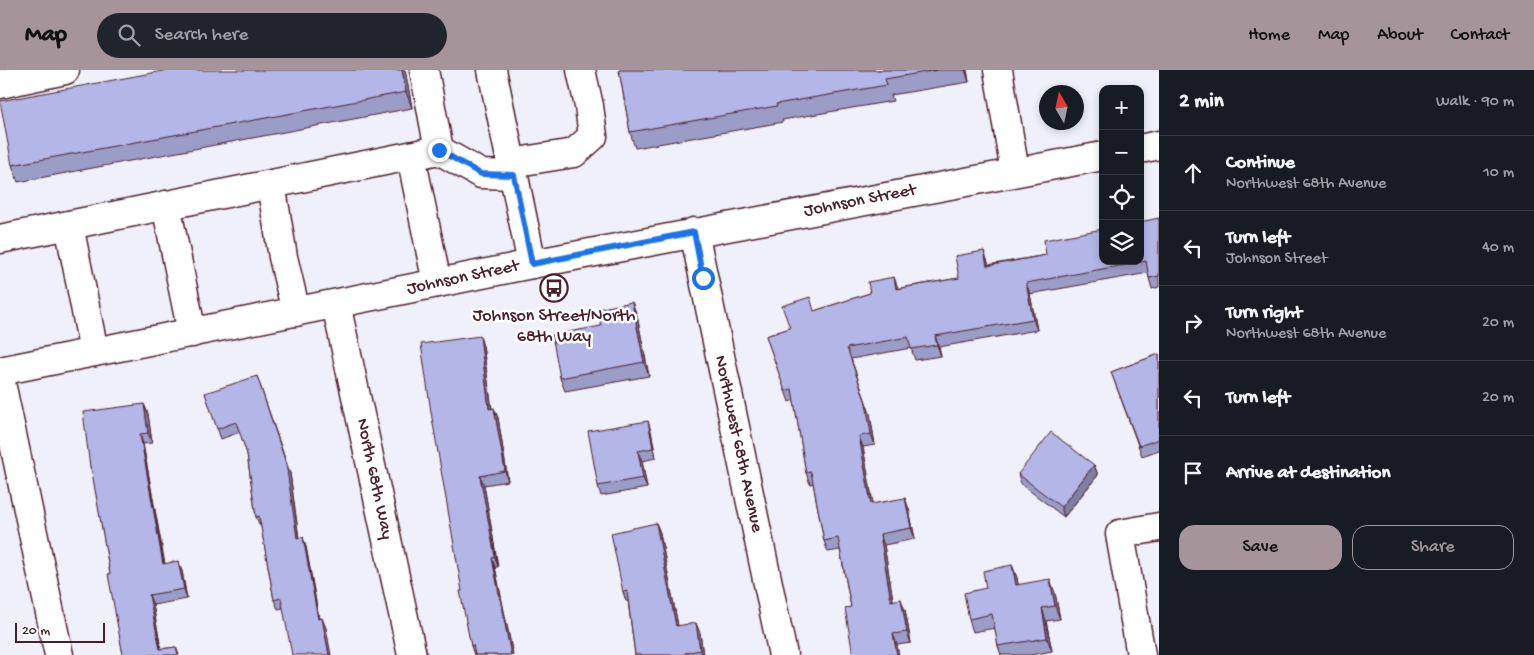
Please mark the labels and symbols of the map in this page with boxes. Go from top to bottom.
north arrow [1039,85,1084,130]
route end [428,139,451,162]
street label: Johnson Street [802,180,920,222]
street label: Johnson Street [405,256,522,300]
route start [692,267,715,290]
bus stop icon: Johnson Street/North 68th Way [539,273,569,303]
place label: Johnson Street/North 68th Way [473,306,636,348]
street label: Northwest 68th Avenue [709,354,767,535]
street label: North 68th Way [351,417,397,542]
scale bar [15,620,105,643]

